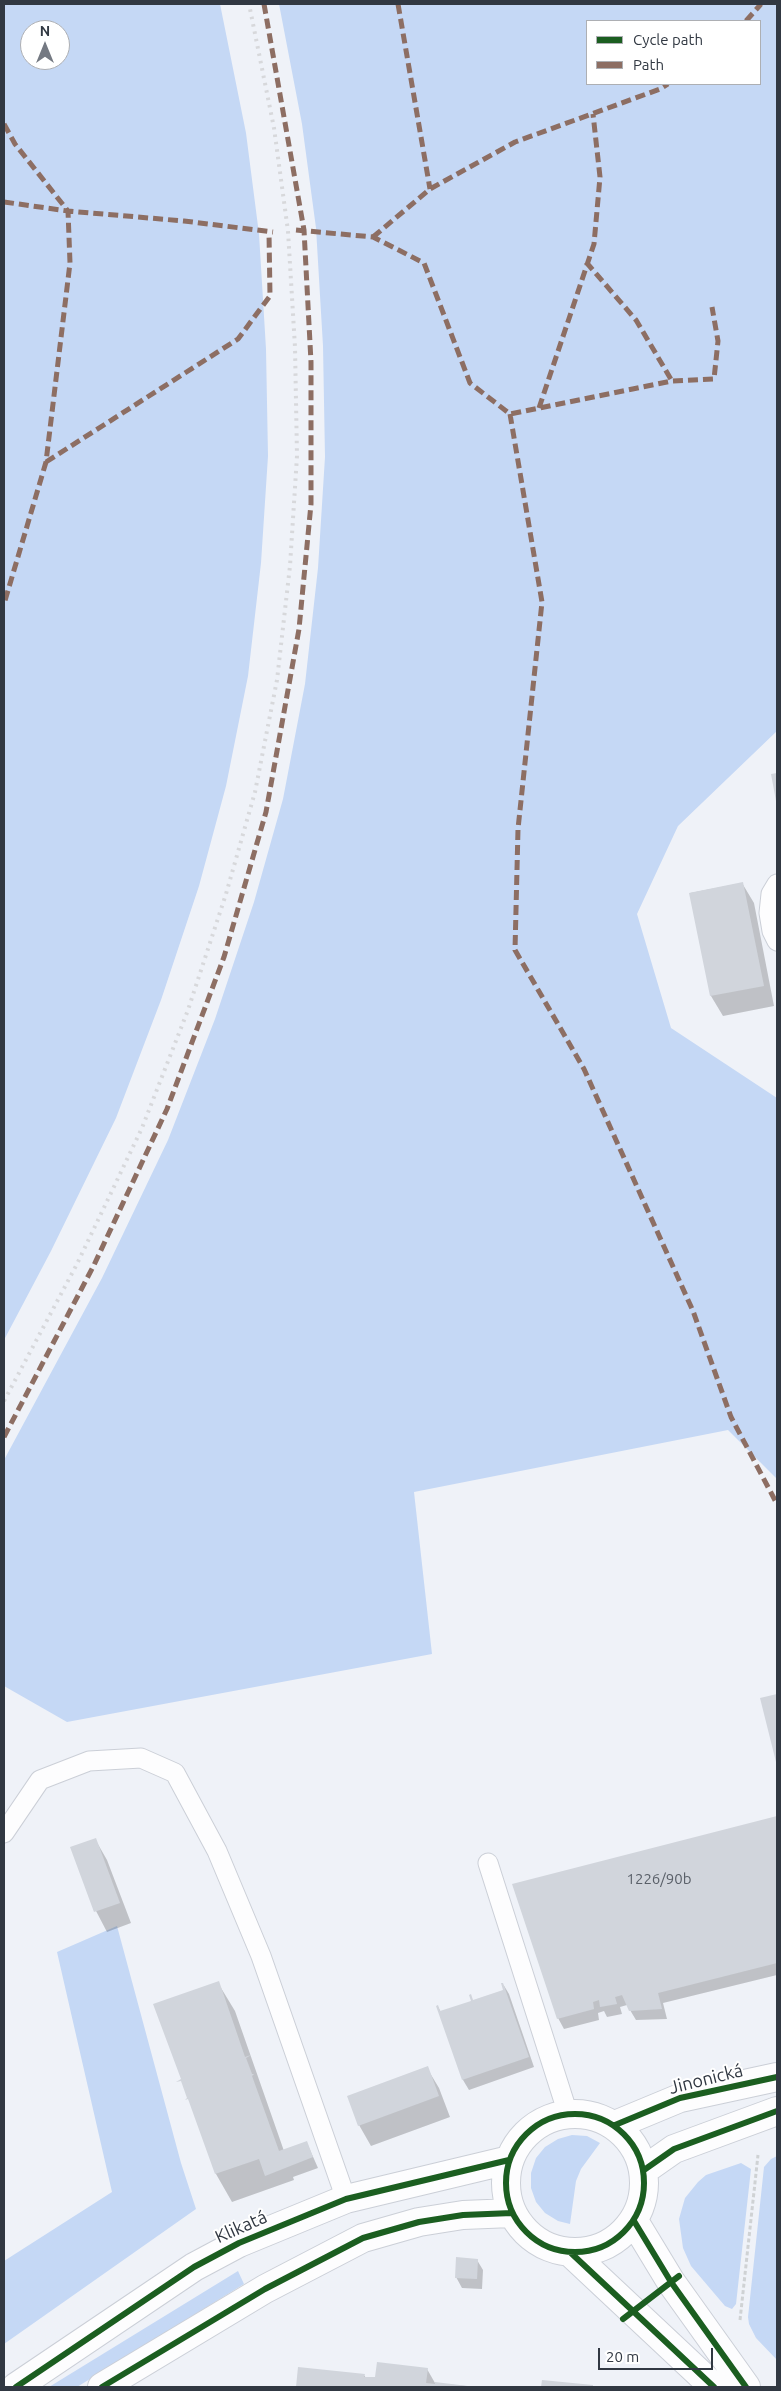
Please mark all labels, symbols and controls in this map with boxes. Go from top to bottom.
north arrow [20,20,70,70]
legend [586,20,761,85]
text: N [40,23,50,39]
text: Cycle path [633,31,703,48]
text: Path [633,56,664,73]
house number: 1226/90b [626,1870,692,1888]
street label: Jinonická [667,2059,745,2099]
street label: Klikatá [212,2206,270,2248]
scale bar [601,2338,716,2370]
text: 20 m [606,2348,639,2365]

